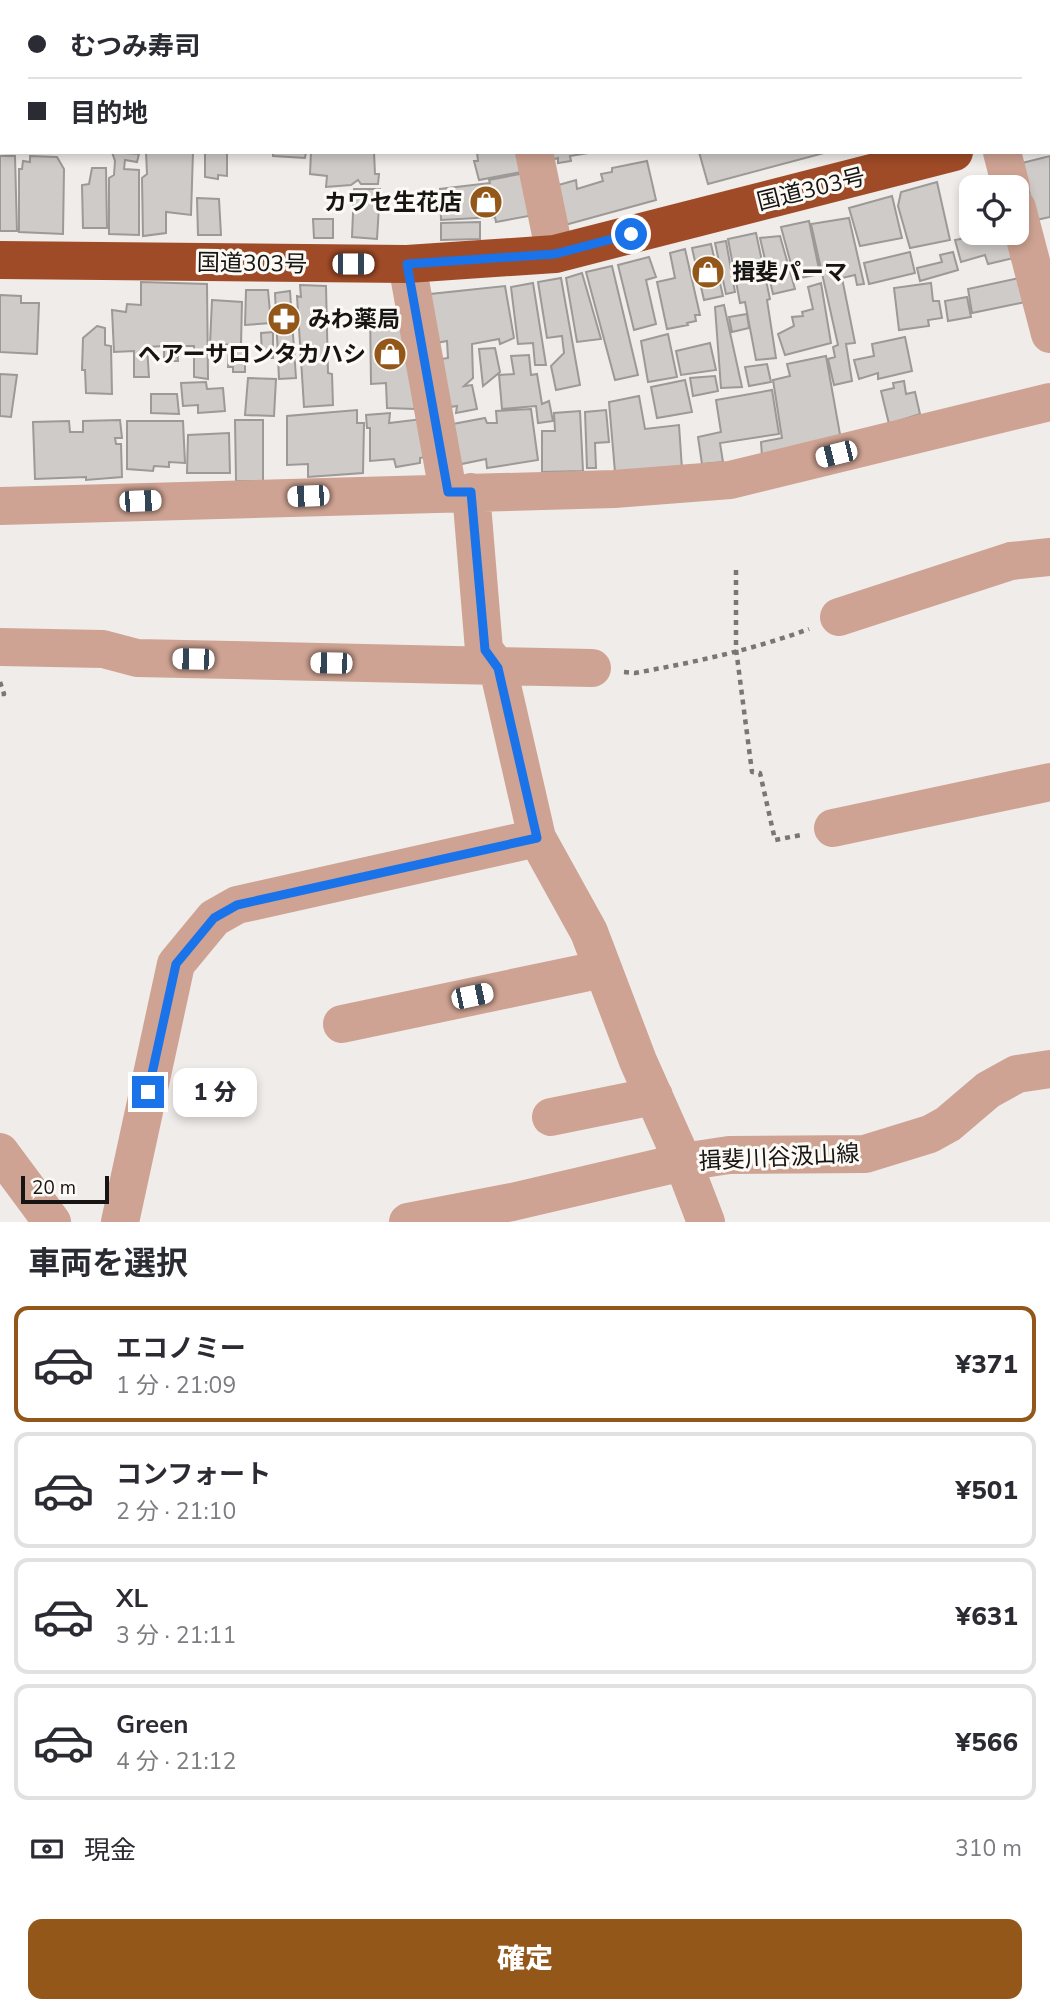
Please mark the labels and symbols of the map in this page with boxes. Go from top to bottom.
street label: 国道303号 [754,161,868,218]
shop icon: カワセ生花店 [467,183,505,221]
place label: カワセ生花店 [324,187,462,218]
route start [615,218,647,250]
street label: 国道303号 [197,247,307,280]
shop icon: 揖斐パーマ [689,253,727,291]
car [333,254,375,275]
place label: 揖斐パーマ [732,257,847,288]
pharmacy icon: みわ薬局 [265,300,303,338]
place label: みわ薬局 [308,304,400,335]
shop icon: ヘアーサロンタカハシ [371,335,409,373]
place label: ヘアーサロンタカハシ [138,339,366,370]
car [814,439,859,469]
car [287,485,330,507]
car [119,490,162,512]
car [172,648,215,670]
car [310,652,353,674]
car [450,981,495,1011]
callout: 1 分 [172,1068,256,1116]
route end [132,1076,164,1108]
street label: 揖斐川谷汲山線 [698,1138,860,1177]
scale bar [21,1173,108,1205]

